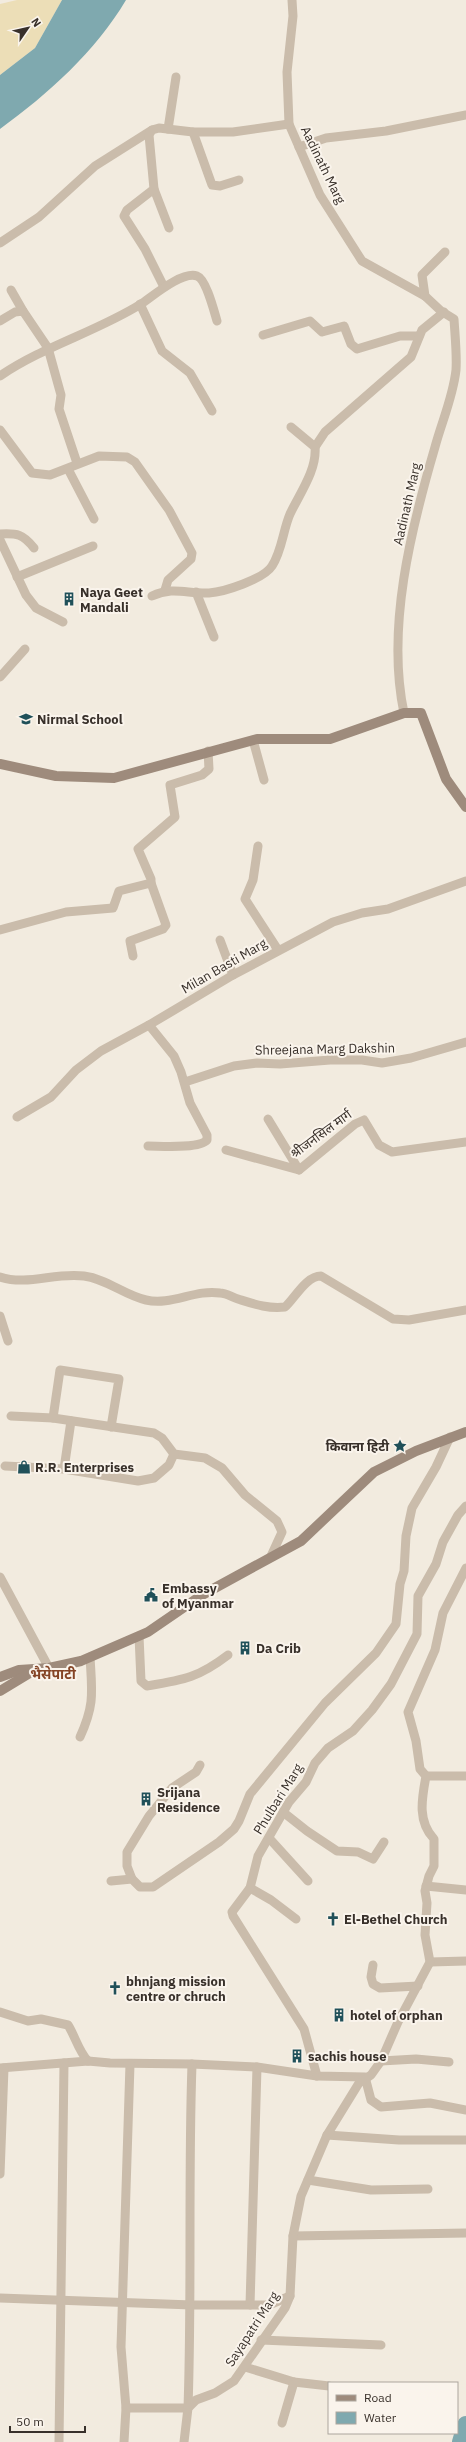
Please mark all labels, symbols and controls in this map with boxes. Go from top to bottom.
north arrow [8,8,48,48]
text: N [28,15,44,30]
street label: Aadinath Marg [297,123,349,207]
street label: Aadinath Marg [389,461,425,547]
place label: Naya Geet Mandali [80,584,143,616]
building icon: Naya Geet Mandali [61,591,77,607]
school or university icon: Nirmal School [18,711,34,727]
place label: Nirmal School [37,711,123,728]
street label: Milan Basti Marg [178,935,270,997]
street label: Shreejana Marg Dakshin [255,1039,395,1059]
street label: श्रीजनसिल मार्ग [287,1105,356,1162]
place label: किवाना हिटी [326,1438,390,1455]
place icon: किवाना हिटी [392,1438,408,1454]
shop icon: R.R. Enterprises [16,1459,32,1475]
place label: R.R. Enterprises [35,1459,135,1476]
place label: Embassy of Myanmar [162,1580,234,1612]
public building icon: Embassy of Myanmar [143,1587,159,1603]
building icon: Da Crib [237,1640,253,1656]
place label: Da Crib [256,1640,301,1657]
district label: भैसेपाटी [30,1665,77,1683]
street label: Phulbari Marg [249,1760,307,1838]
place label: Srijana Residence [157,1784,220,1816]
building icon: Srijana Residence [138,1791,154,1807]
church icon: El-Bethel Church [325,1911,341,1927]
place label: El-Bethel Church [344,1911,448,1928]
place label: bhnjang mission centre or chruch [126,1973,226,2005]
church icon: bhnjang mission centre or chruch [107,1980,123,1996]
building icon: hotel of orphan [331,2007,347,2023]
place label: hotel of orphan [350,2007,443,2024]
building icon: sachis house [289,2048,305,2064]
place label: sachis house [308,2048,386,2065]
street label: Sayapatri Marg [221,2288,283,2370]
legend [328,2382,458,2434]
text: Road [364,2390,392,2405]
scale bar [10,2408,85,2434]
text: Water [364,2410,397,2425]
text: 50 m [16,2414,44,2429]

